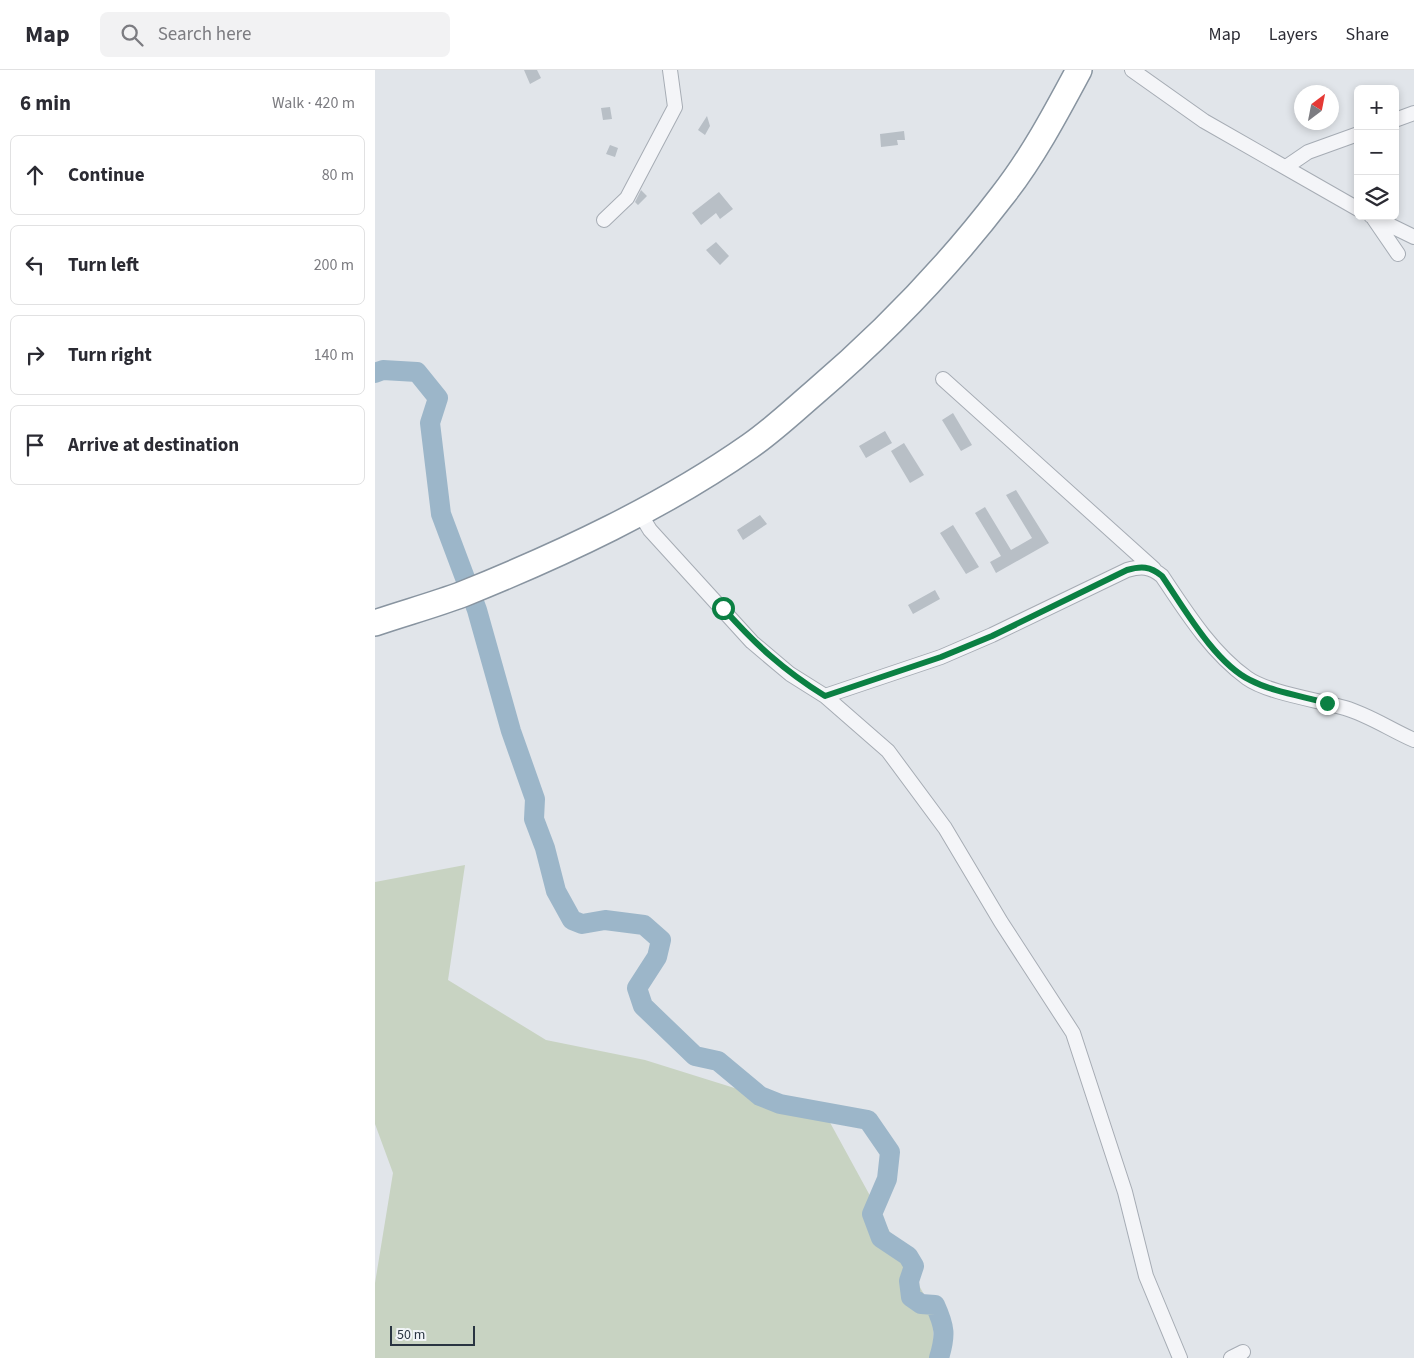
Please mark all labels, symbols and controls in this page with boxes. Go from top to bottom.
search box [100,12,450,57]
text: Map [25,17,70,52]
icon: search [118,21,146,49]
text: Search here [158,21,251,48]
text: Map [1209,22,1241,47]
text: Layers [1269,22,1318,47]
text: Share [1346,22,1389,47]
north arrow [1294,85,1339,130]
map controls [1354,85,1399,220]
button: + [1354,85,1399,130]
text: 6 min [20,88,71,118]
text: Walk · 420 m [272,92,355,114]
button: − [1354,130,1399,175]
icon: ahead [21,161,49,189]
text: Continue [68,162,145,189]
text: 80 m [322,164,354,186]
button: layers [1354,175,1399,220]
icon: left [21,251,49,279]
text: Turn left [68,252,139,279]
text: 200 m [314,254,354,276]
icon: right [21,341,49,369]
text: Turn right [68,342,152,369]
text: 140 m [314,344,354,366]
icon: arrive [21,431,49,459]
text: Arrive at destination [68,432,239,459]
route start [712,597,735,620]
route end [1316,692,1339,715]
scale bar [390,1323,475,1346]
text: 50 m [397,1325,425,1345]

